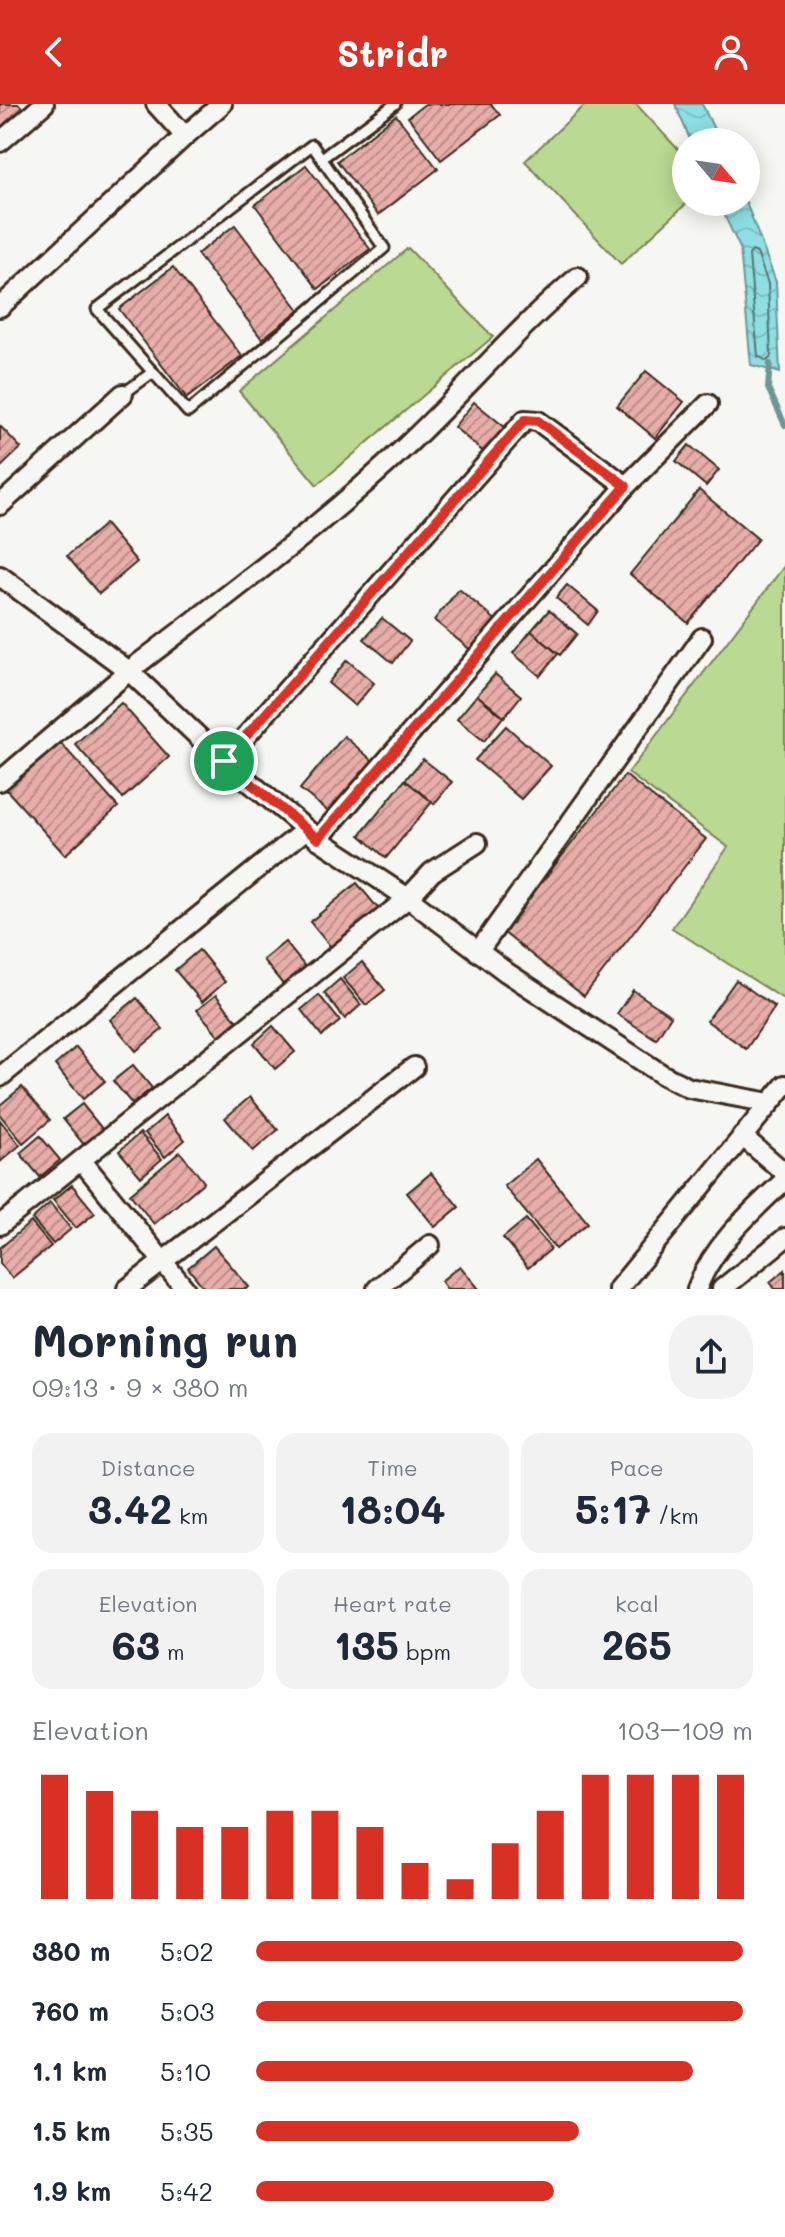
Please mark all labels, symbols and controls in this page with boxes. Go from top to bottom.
text: Stridr [337,29,448,76]
icon: back [32,30,76,74]
icon: person [709,30,753,74]
north arrow [672,128,760,216]
map controls [672,128,760,216]
pin [190,727,258,795]
icon: arrive [202,739,246,783]
text: Morning run [32,1311,298,1368]
button: share [669,1315,753,1399]
text: 09:13 · 9 × 380 m [32,1370,248,1404]
text: Distance [101,1453,196,1482]
text: Time [367,1453,418,1482]
text: Pace [610,1453,664,1482]
text: 3.42 [88,1482,172,1534]
text: 18:04 [339,1482,446,1534]
text: 5:17 [575,1482,651,1534]
text: km [172,1501,208,1530]
text: /km [651,1501,699,1530]
text: Elevation [99,1589,198,1618]
text: Heart rate [333,1589,452,1618]
text: kcal [615,1589,659,1618]
text: 63 [112,1618,160,1670]
text: 135 [334,1618,399,1670]
text: 265 [602,1618,672,1670]
text: m [160,1637,185,1666]
text: bpm [399,1637,451,1666]
text: Elevation [32,1713,149,1747]
text: 103–109 m [617,1713,753,1747]
text: 380 m [32,1934,110,1968]
text: 5:02 [160,1934,214,1968]
text: 760 m [32,1994,109,2028]
text: 5:03 [160,1994,215,2028]
text: 1.1 km [32,2054,107,2088]
text: 5:10 [160,2054,211,2088]
text: 1.5 km [32,2114,111,2148]
text: 5:35 [160,2114,214,2148]
text: 1.9 km [32,2174,111,2208]
text: 5:42 [160,2174,213,2208]

